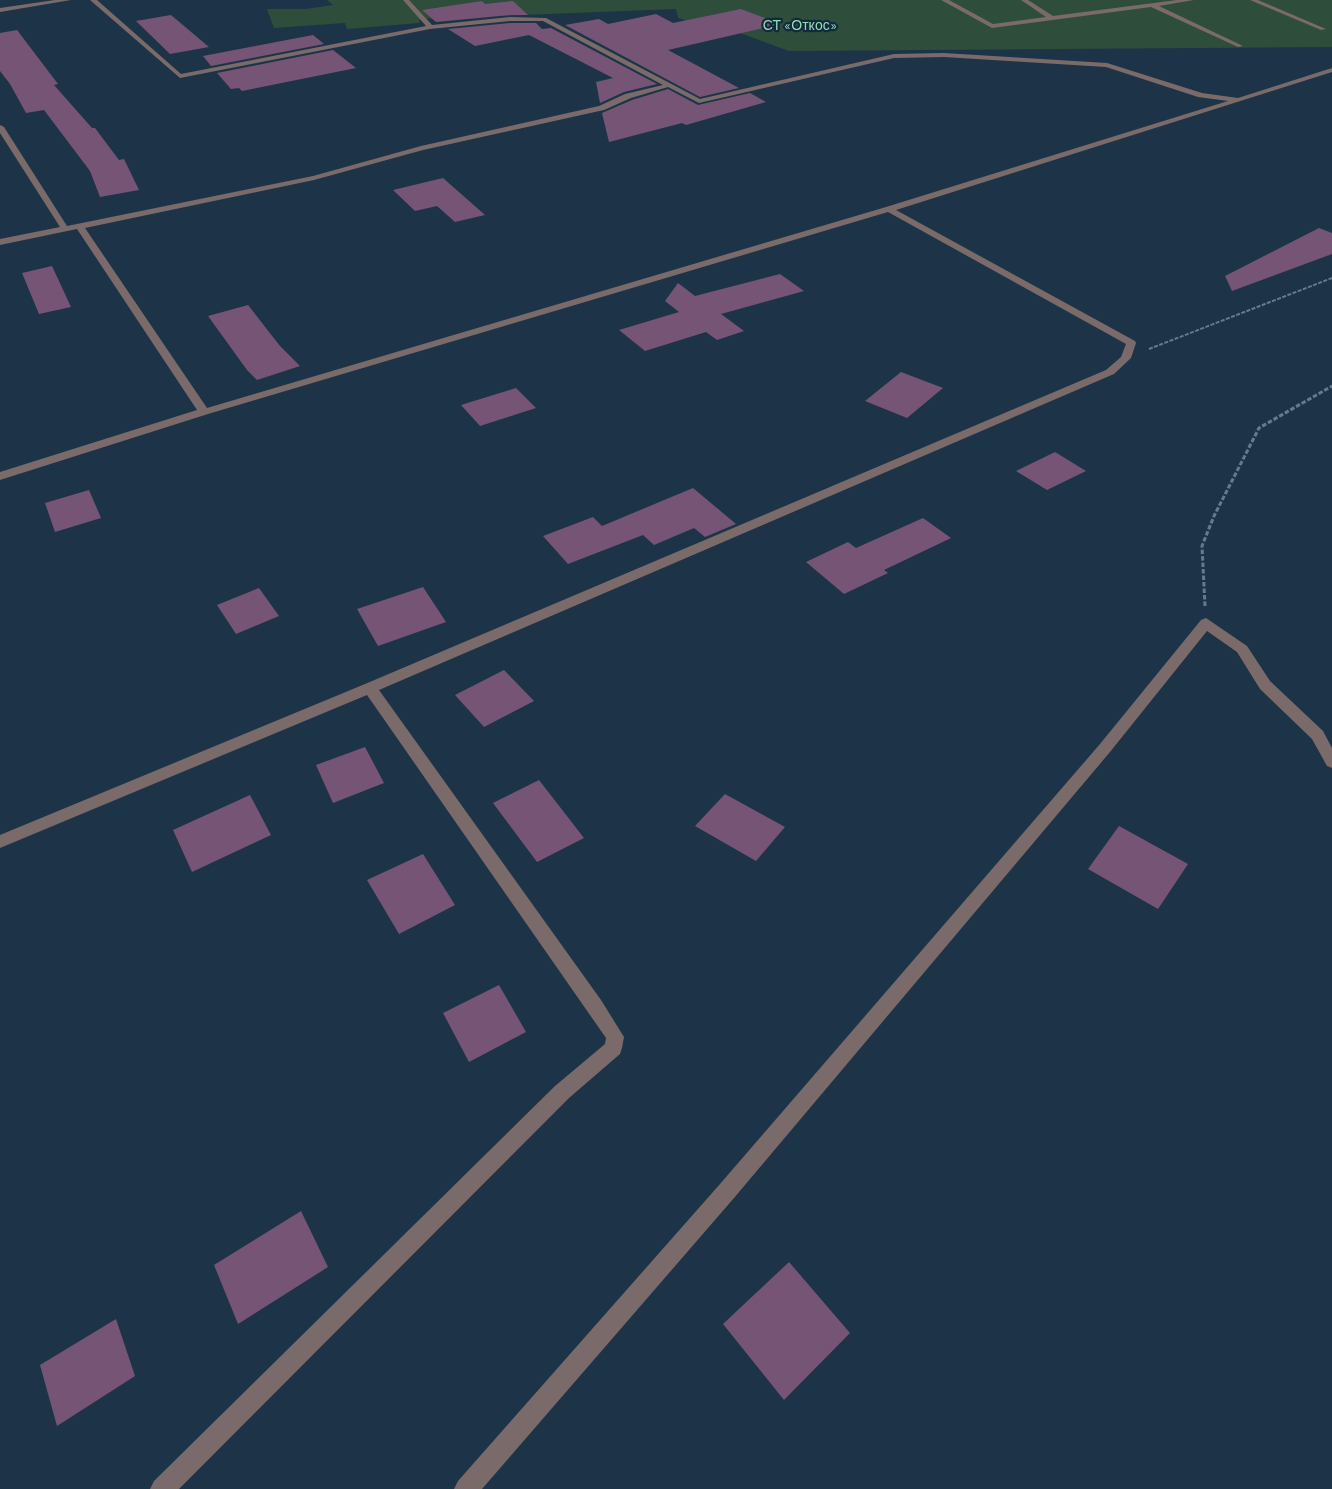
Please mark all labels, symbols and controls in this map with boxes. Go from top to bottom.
park label: СТ «Откос» [763,17,837,33]

